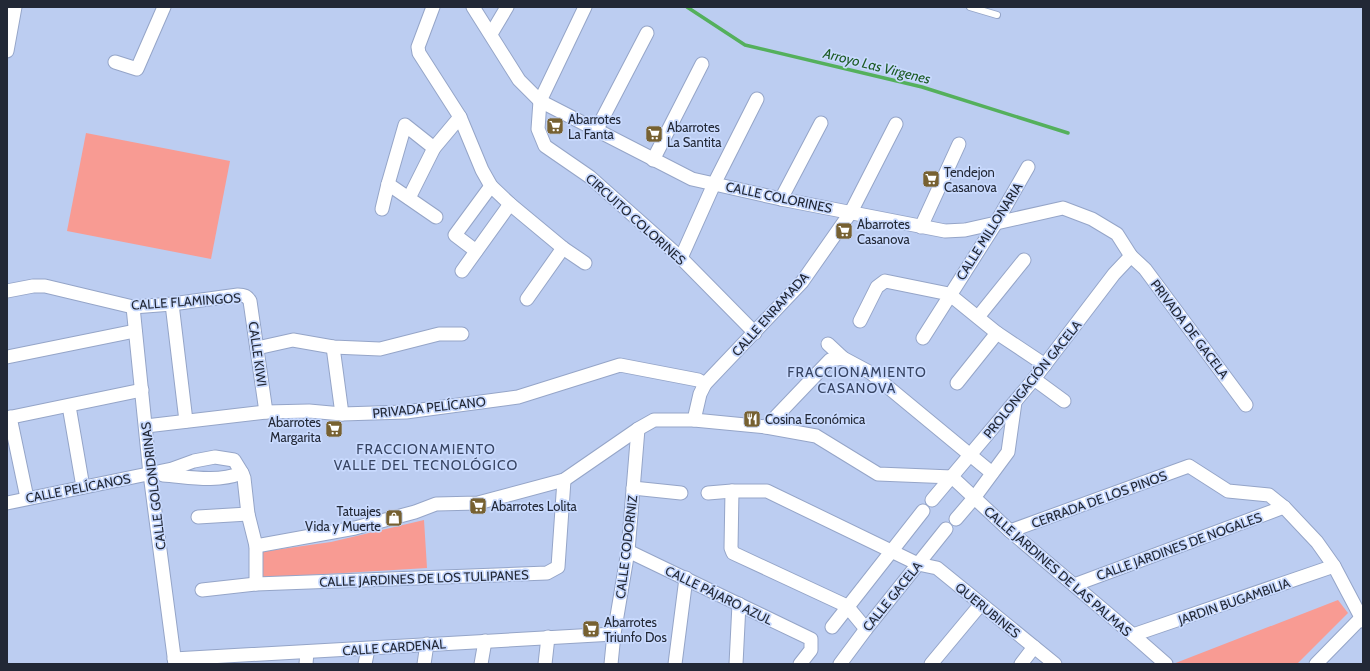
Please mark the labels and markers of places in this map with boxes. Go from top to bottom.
place label: Abarrotes La Fanta [568,111,622,142]
supermarket icon: Abarrotes La Fanta [545,116,565,136]
place label: Abarrotes La Santita [667,119,722,150]
supermarket icon: Abarrotes La Santita [644,124,664,144]
place label: Tendejon Casanova [944,164,997,195]
supermarket icon: Tendejon Casanova [921,169,941,189]
place label: Abarrotes Casanova [857,216,911,247]
supermarket icon: Abarrotes Casanova [834,221,854,241]
restaurant icon: Cosina Económica [742,409,762,429]
place label: Cosina Económica [765,411,866,427]
place label: Abarrotes Margarita [268,414,322,445]
supermarket icon: Abarrotes Margarita [324,419,344,439]
supermarket icon: Abarrotes Lolita [468,496,488,516]
place label: Abarrotes Lolita [491,498,578,514]
place label: Tatuajes Vida y Muerte [305,503,382,534]
shop icon: Tatuajes Vida y Muerte [384,508,404,528]
place label: Abarrotes Triunfo Dos [604,614,667,645]
supermarket icon: Abarrotes Triunfo Dos [581,619,601,639]

